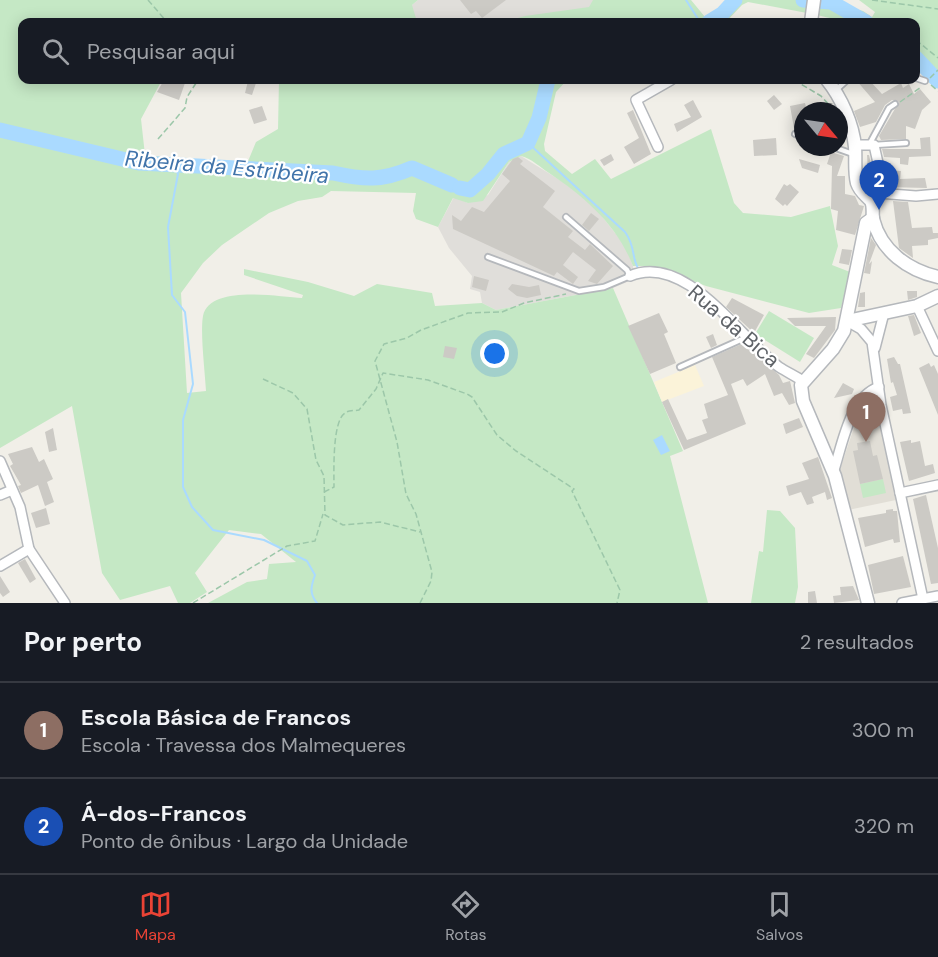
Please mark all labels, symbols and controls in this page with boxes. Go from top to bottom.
search box [18,18,920,84]
icon: search [39,35,72,68]
text: Pesquisar aqui [87,37,235,66]
north arrow [794,102,848,156]
water label: Ribeira da Estribeira [124,144,330,190]
pin: 2 [860,160,898,210]
street label: Rua da Bica [682,278,786,374]
your location [480,339,509,368]
pin: 1 [846,392,886,442]
text: Por perto [24,625,142,659]
text: 2 resultados [800,629,914,655]
text: Escola Básica de Francos [81,703,351,732]
text: 1 [40,717,47,743]
text: 300 m [852,717,914,743]
text: Escola · Travessa dos Malmequeres [81,732,406,758]
text: Á-dos-Francos [81,799,247,828]
text: 2 [38,813,49,839]
text: 320 m [854,813,914,839]
text: Ponto de ônibus · Largo da Unidade [81,828,408,854]
tab: Mapa [135,888,176,945]
tab: Rotas [445,888,486,945]
tab: Salvos [756,888,803,945]

